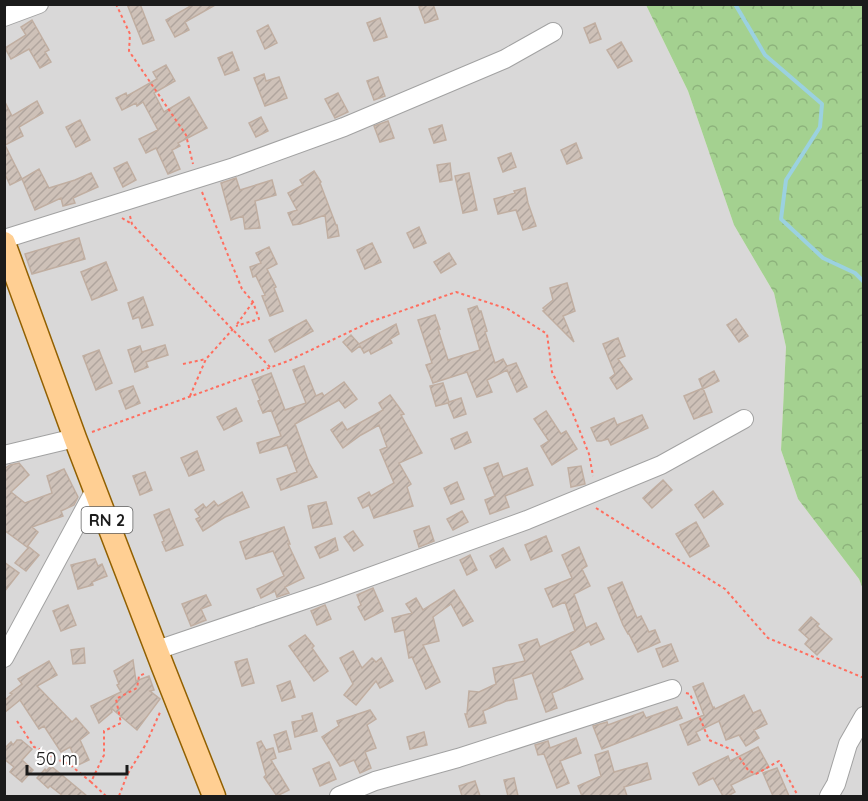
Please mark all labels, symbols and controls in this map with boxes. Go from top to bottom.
road number: RN 2 [82,507,132,533]
scale bar [27,738,128,776]
text: 50 m [36,747,78,770]

